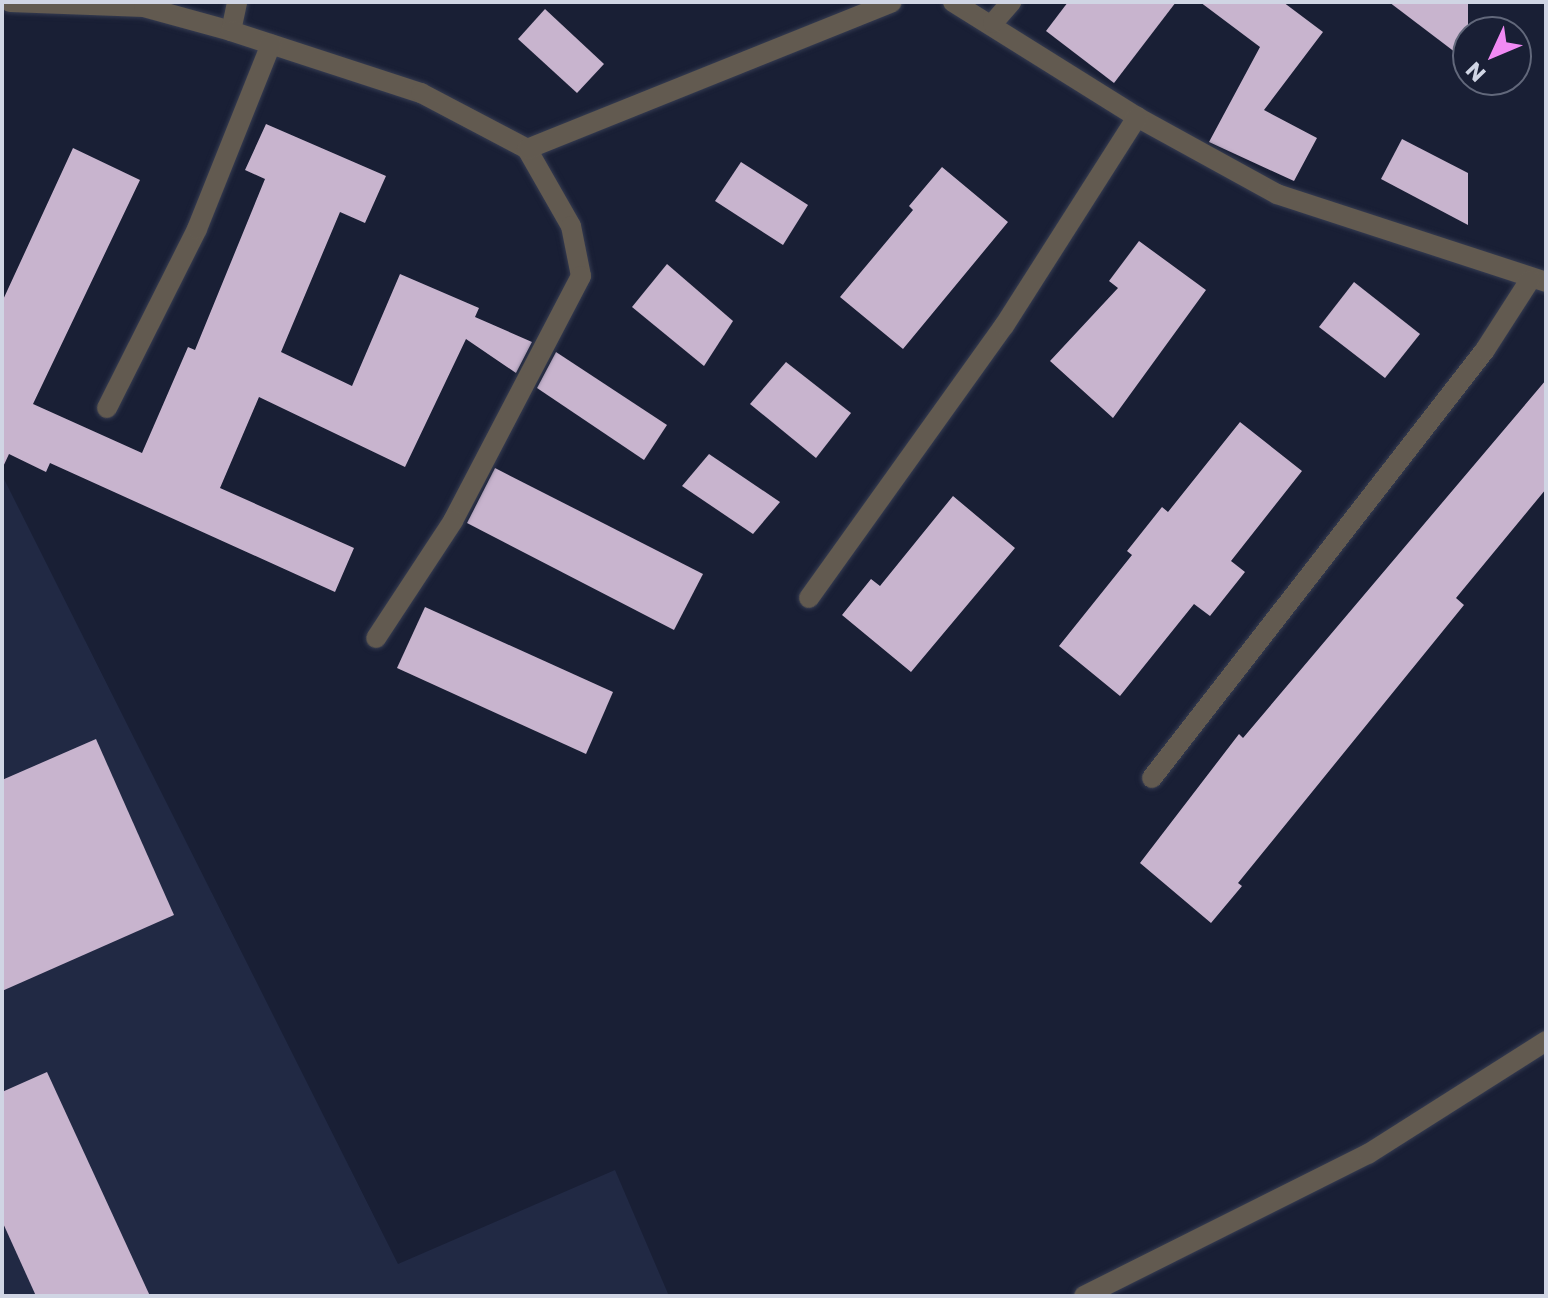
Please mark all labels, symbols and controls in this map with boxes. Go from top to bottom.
north arrow [1452,16,1532,96]
text: N [1459,55,1493,88]

